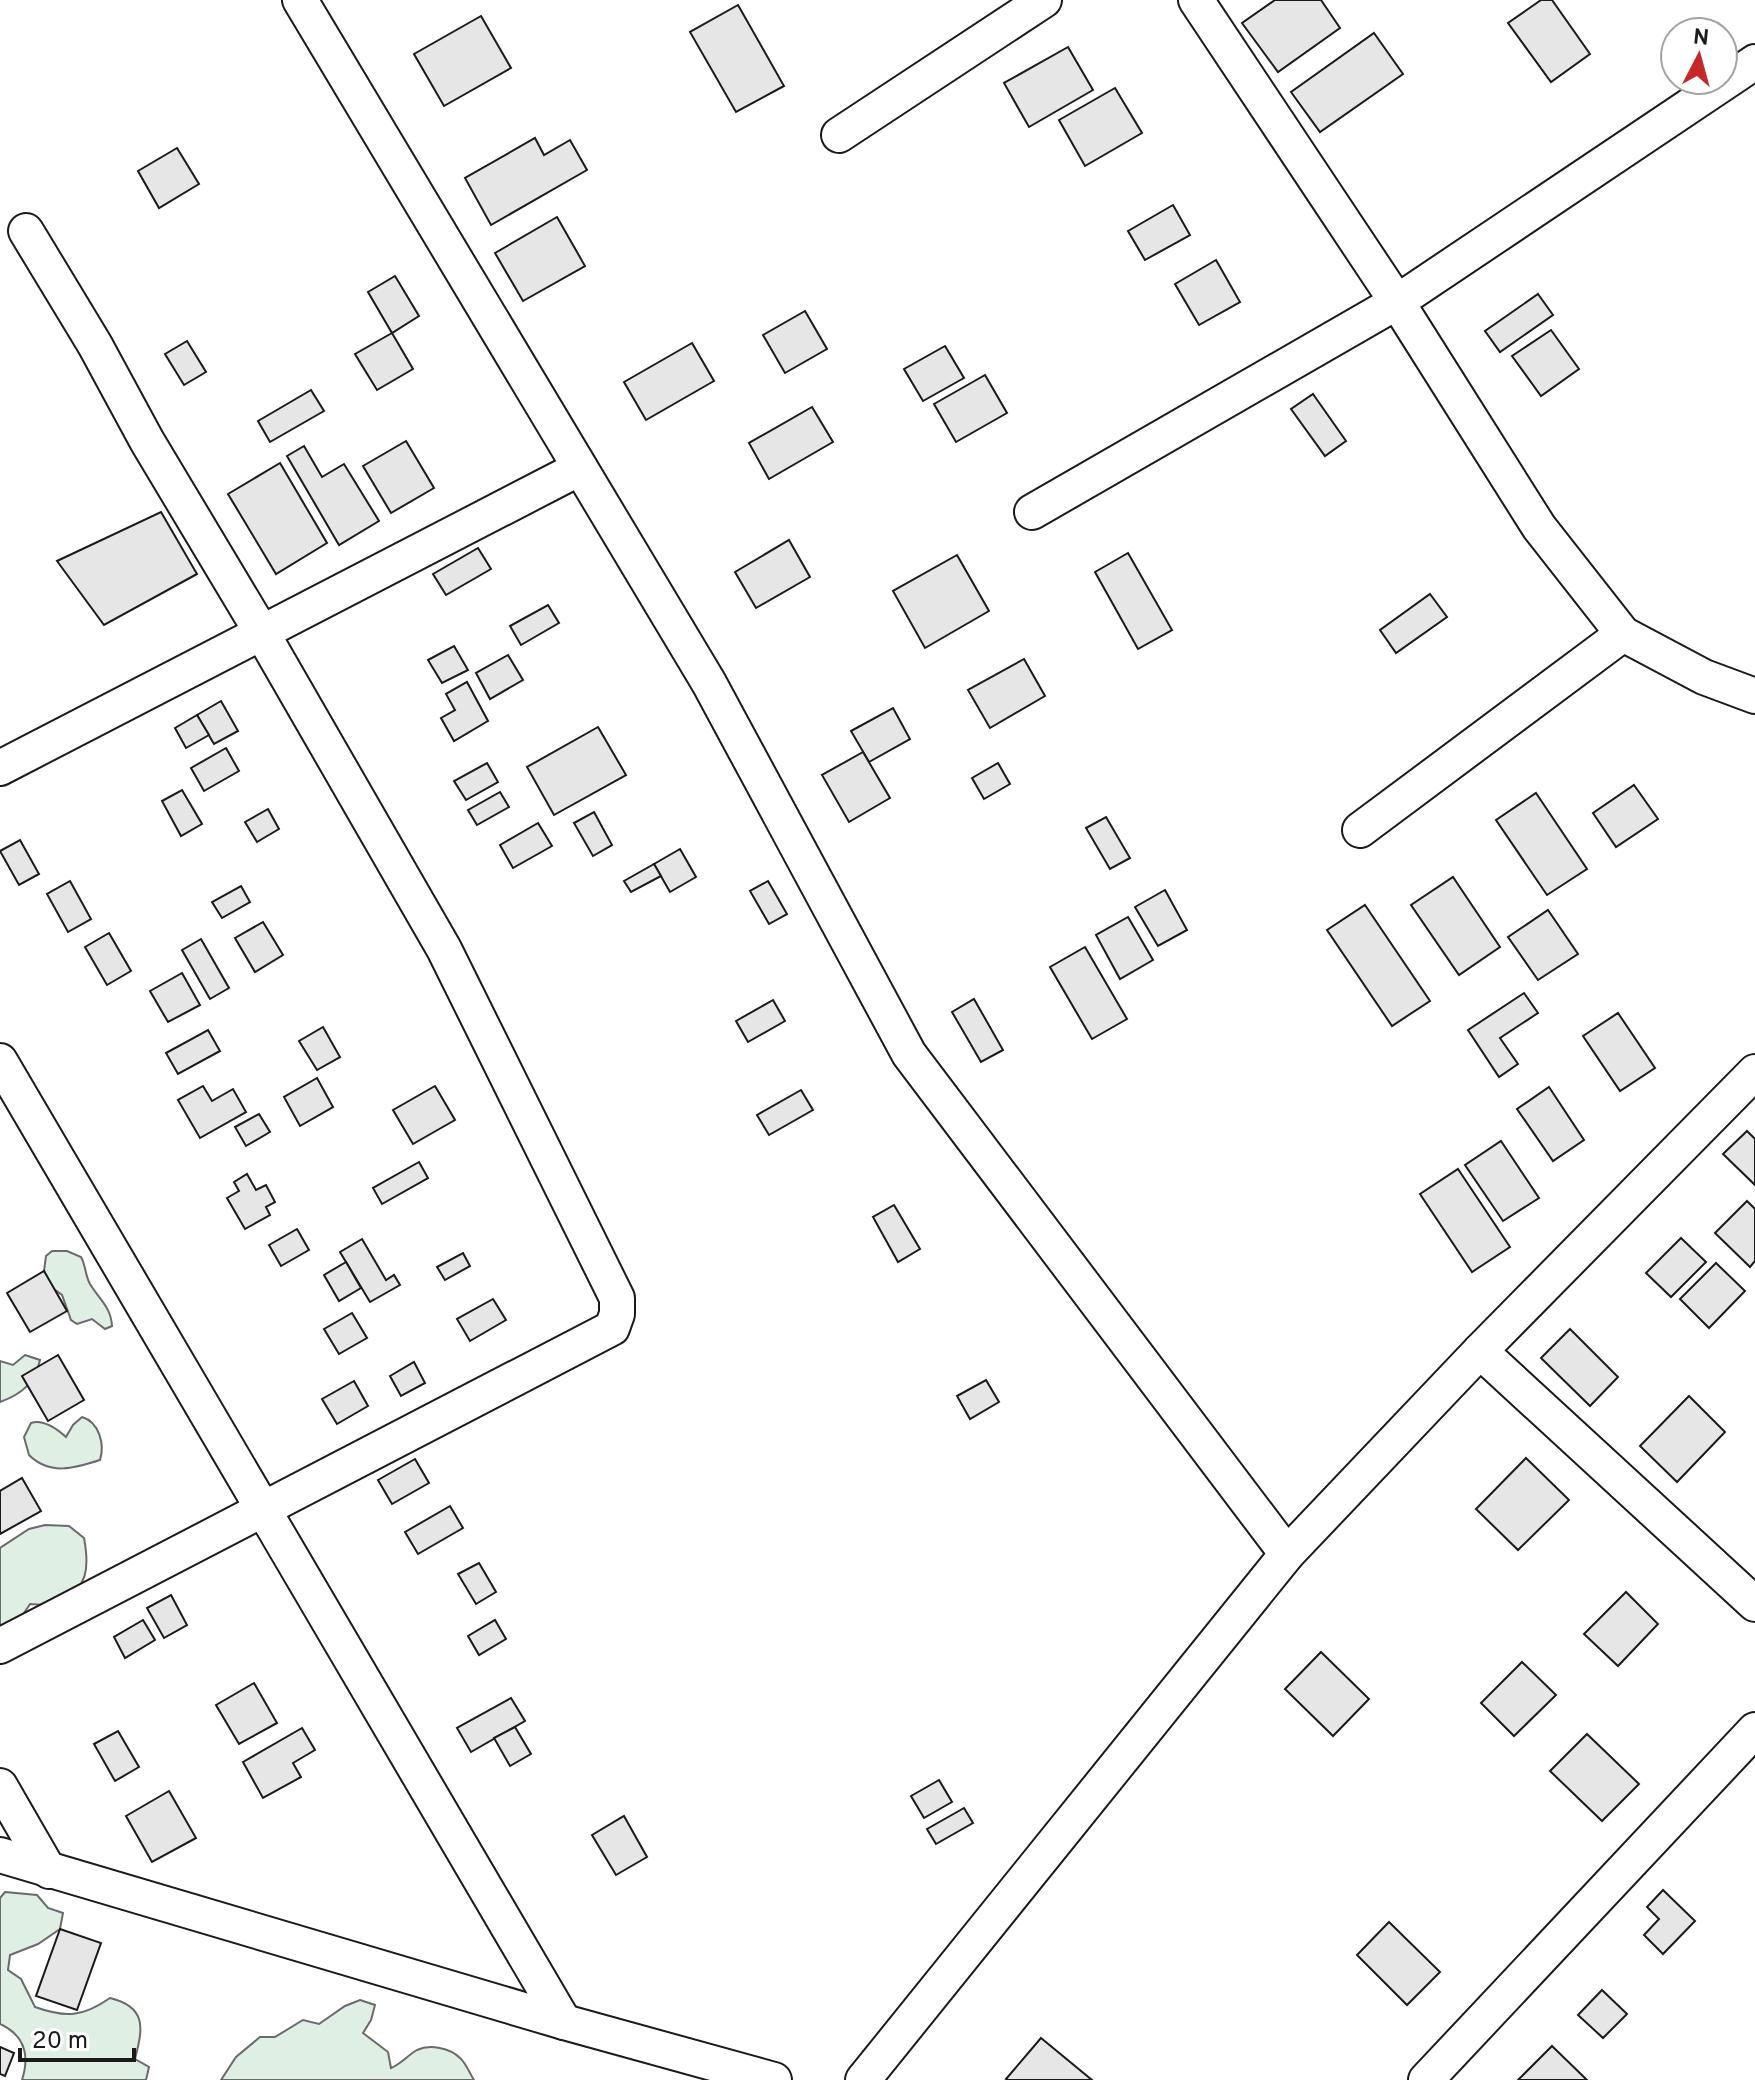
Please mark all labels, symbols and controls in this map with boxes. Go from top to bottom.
north arrow [1659,16,1739,96]
text: N [1692,24,1710,53]
scale bar [20,2012,134,2062]
text: 20 m [32,2027,88,2057]

